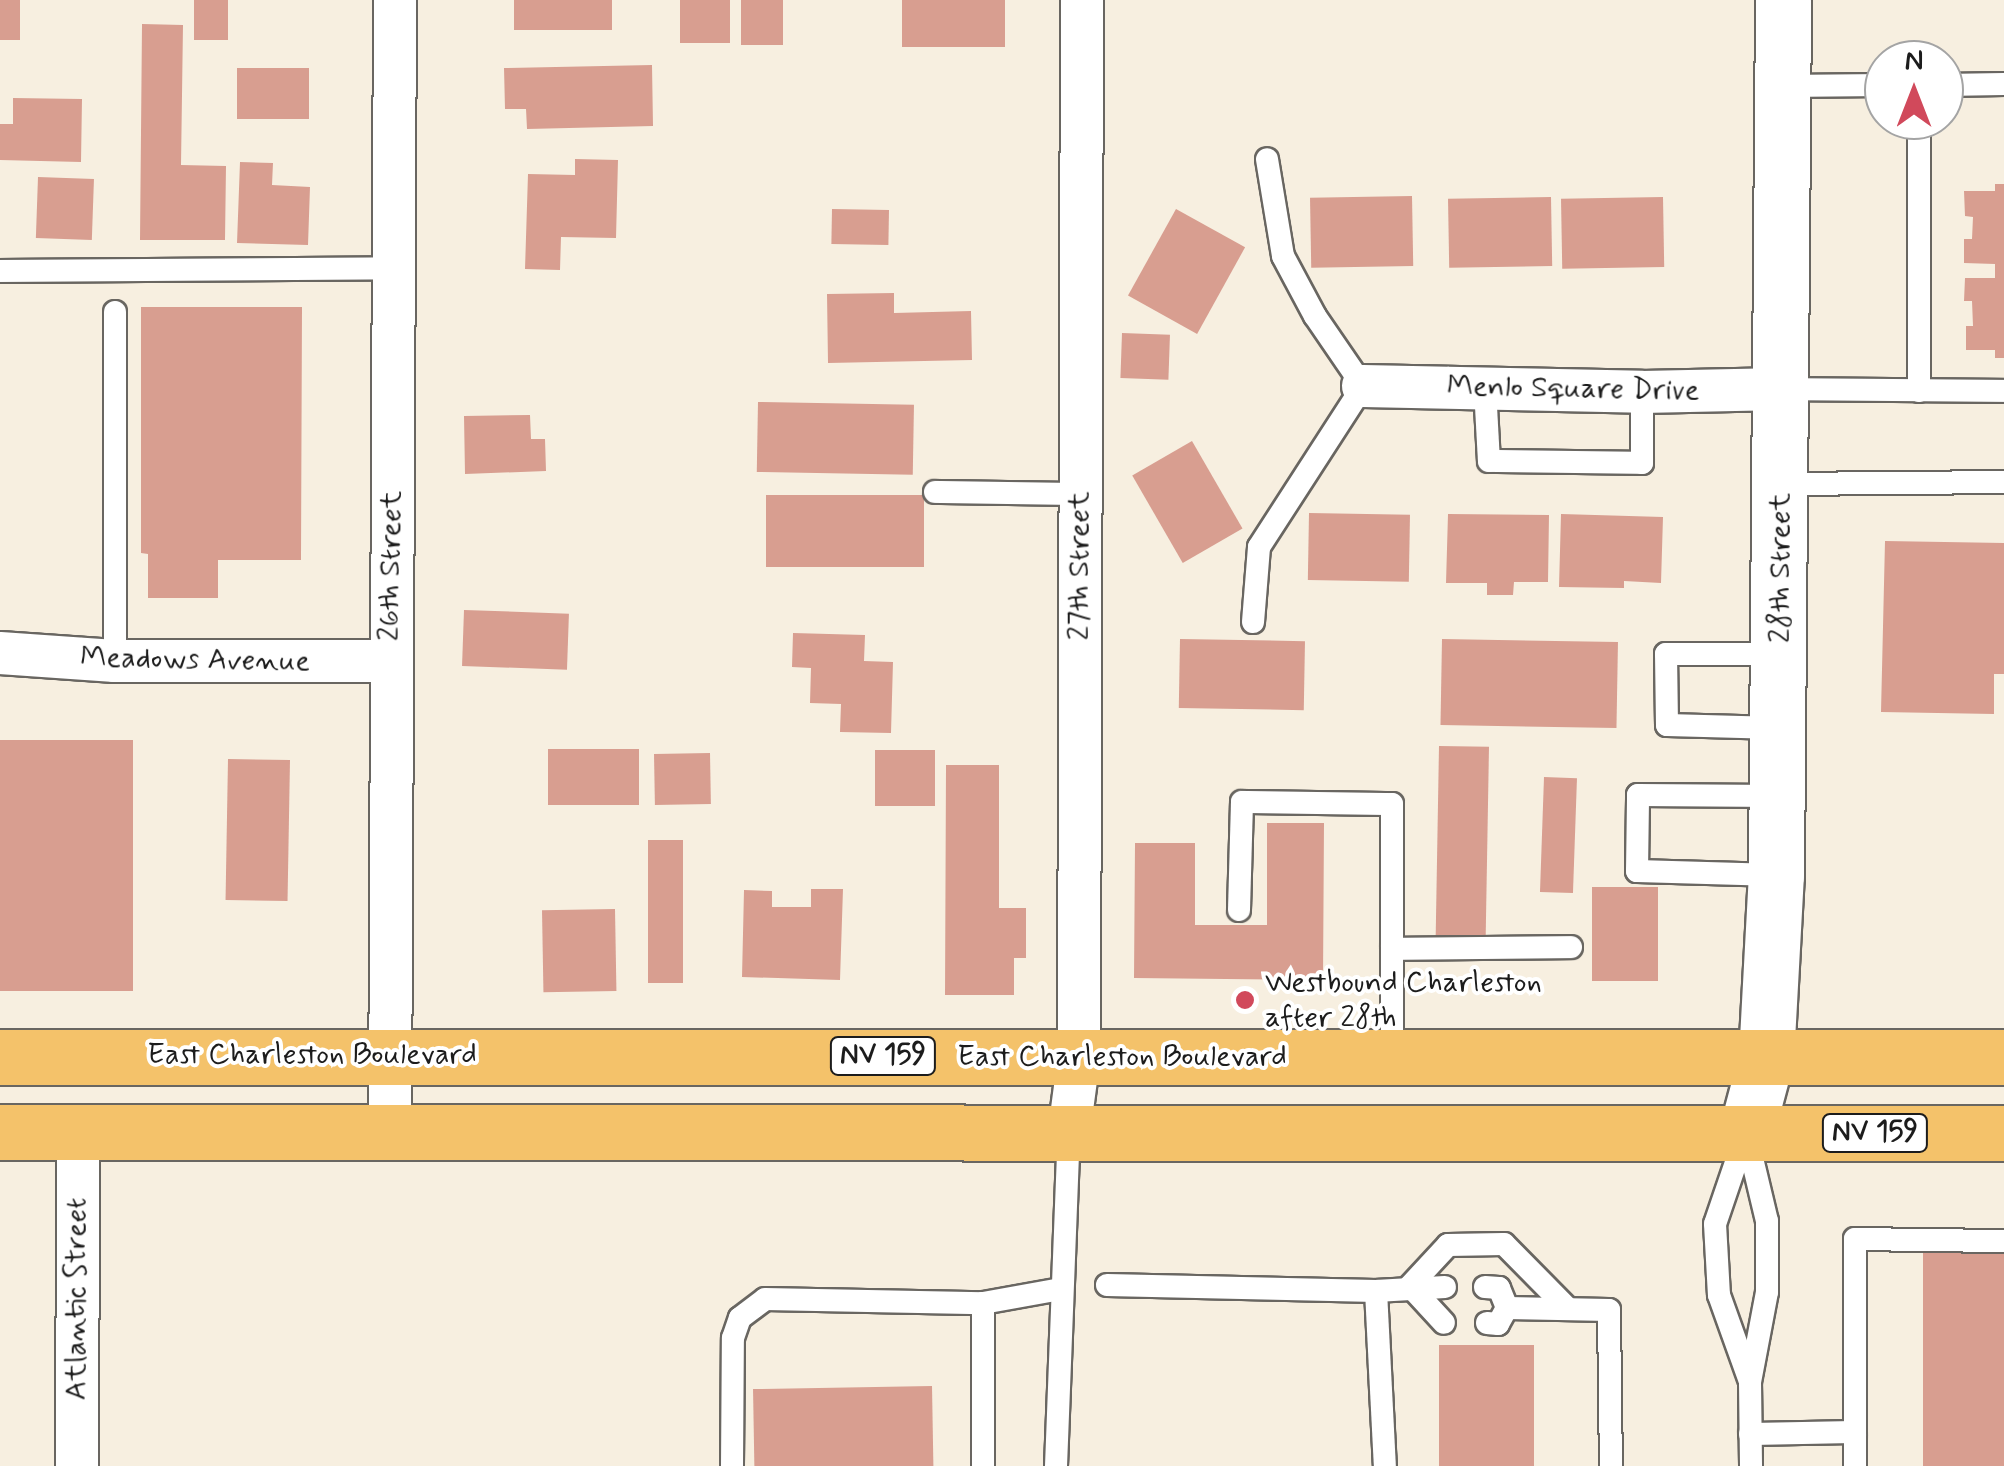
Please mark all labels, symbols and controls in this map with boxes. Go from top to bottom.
north arrow [1864,40,1964,140]
text: N [1905,43,1923,80]
street label: Menlo Square Drive [1449,369,1697,409]
street label: 26th Street [372,490,410,642]
street label: 27th Street [1062,491,1098,641]
street label: 28th Street [1763,493,1799,643]
street label: Meadows Avenue [84,640,306,680]
place label: Westbound Charleston after 28th [1265,965,1542,1036]
marker: Westbound Charleston after 28th [1234,989,1256,1011]
road number: NV 159 [828,1033,938,1079]
street label: East Charleston Boulevard [150,1037,474,1073]
street label: East Charleston Boulevard [960,1039,1284,1075]
road number: NV 159 [1820,1110,1930,1156]
street label: Atlantic Street [59,1195,95,1403]

